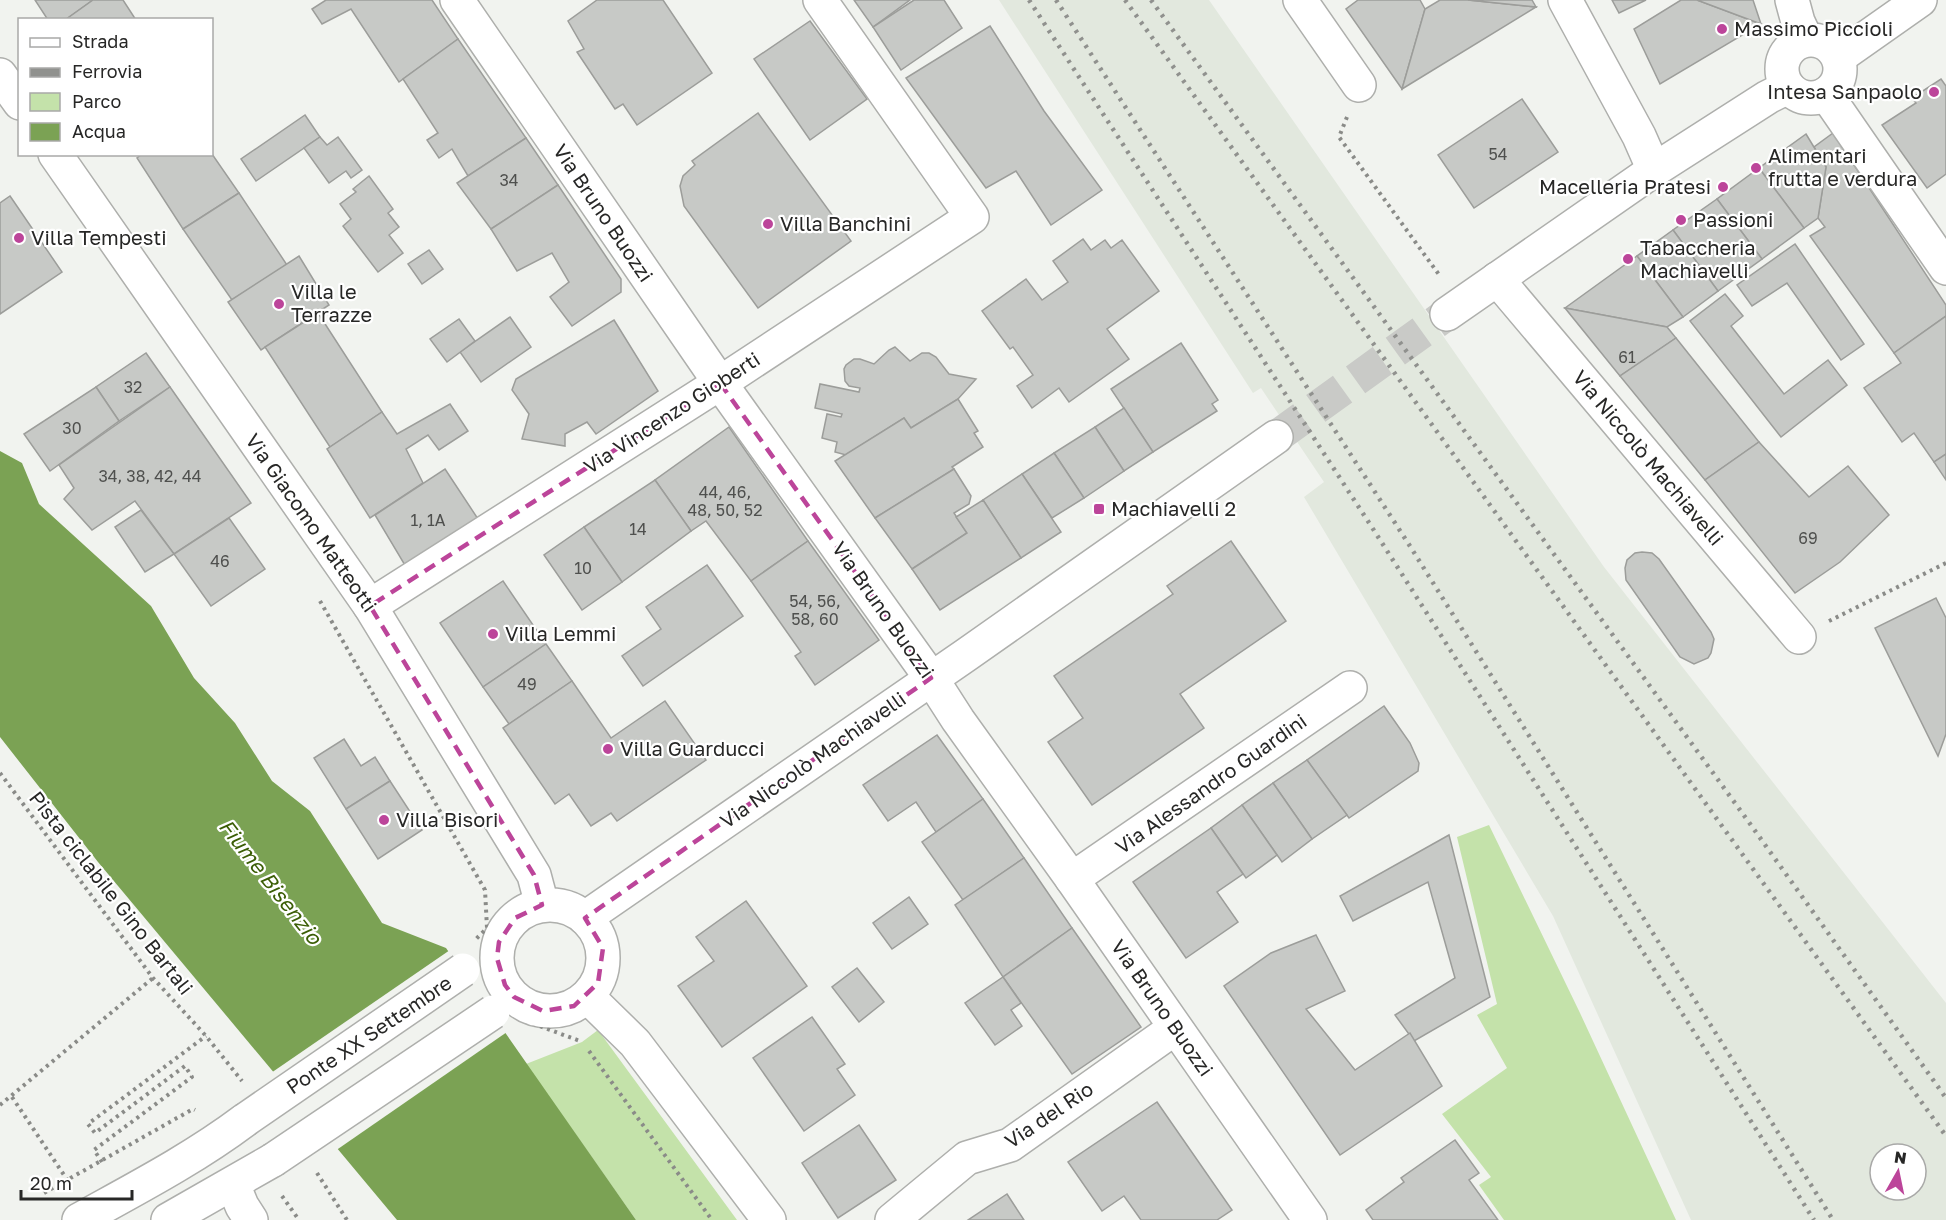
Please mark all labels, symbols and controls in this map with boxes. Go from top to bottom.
place label: Massimo Piccioli [1734,16,1893,40]
legend [18,18,213,156]
marker: Massimo Piccioli [1715,22,1729,36]
text: Strada [72,30,129,52]
text: Ferrovia [72,60,142,82]
place label: Intesa Sanpaolo [1767,79,1922,103]
marker: Intesa Sanpaolo [1927,85,1941,99]
text: Parco [72,90,121,112]
text: Acqua [72,120,126,142]
street label: Via Bruno Buozzi [549,139,659,286]
place label: Alimentari frutta e verdura [1768,143,1917,190]
house number: 54 [1488,144,1508,164]
marker: Alimentari frutta e verdura [1749,161,1763,175]
house number: 34 [499,170,519,190]
place label: Macelleria Pratesi [1539,174,1711,198]
marker: Macelleria Pratesi [1716,180,1730,194]
place label: Passioni [1693,207,1773,231]
place label: Villa Banchini [780,211,911,235]
marker: Passioni [1674,213,1688,227]
marker: Villa Banchini [761,217,775,231]
place label: Villa Tempesti [31,225,167,249]
marker: Villa Tempesti [12,231,26,245]
place label: Tabaccheria Machiavelli [1640,235,1756,282]
marker: Tabaccheria Machiavelli [1621,252,1635,266]
place label: Villa le Terrazze [291,279,372,326]
marker: Villa le Terrazze [272,297,286,311]
street label: Via Vincenzo Gioberti [579,346,764,478]
house number: 61 [1618,347,1636,367]
street label: Via Niccolò Machiavelli [1569,365,1729,550]
house number: 32 [124,377,142,397]
house number: 30 [62,418,82,438]
street label: Via Giacomo Matteotti [241,429,383,616]
house number: 34, 38, 42, 44 [98,466,202,486]
house number: 44, 46, 48, 50, 52 [688,482,762,520]
place label: Machiavelli 2 [1111,496,1236,520]
marker: Machiavelli 2 [1092,502,1106,516]
house number: 1, 1A [410,510,446,530]
house number: 14 [629,519,647,539]
house number: 69 [1798,528,1818,548]
street label: Via Bruno Buozzi [828,537,940,682]
house number: 46 [210,551,230,571]
house number: 10 [574,558,592,578]
house number: 54, 56, 58, 60 [789,591,841,629]
place label: Villa Lemmi [505,621,616,645]
marker: Villa Lemmi [486,627,500,641]
house number: 49 [517,674,537,694]
street label: Via Niccolò Machiavelli [715,686,910,832]
street label: Via Alessandro Guardini [1110,708,1311,858]
place label: Villa Guarducci [620,736,765,760]
marker: Villa Guarducci [601,742,615,756]
street label: Pista ciclabile Gino Bartali [25,786,199,999]
place label: Villa Bisori [396,807,498,831]
marker: Villa Bisori [377,813,391,827]
water label: Fiume Bisenzio [214,814,329,950]
street label: Via Bruno Buozzi [1107,935,1219,1080]
street label: Ponte XX Settembre [281,970,456,1098]
street label: Via del Rio [1000,1076,1097,1152]
north arrow [1868,1142,1928,1202]
text: N [1893,1146,1908,1168]
scale bar [21,1163,132,1201]
text: 20 m [30,1172,72,1194]

